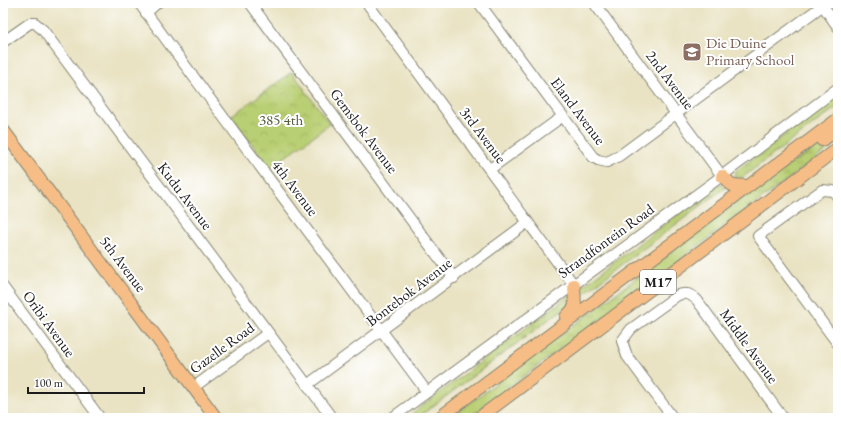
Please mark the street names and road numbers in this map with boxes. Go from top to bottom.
street label: 2nd Avenue [642,47,699,113]
street label: Eland Avenue [547,73,610,148]
street label: Gemsbok Avenue [326,85,403,177]
street label: 3rd Avenue [456,103,511,167]
street label: 4th Avenue [268,156,323,220]
street label: Kudu Avenue [154,158,217,233]
street label: Strandfontein Road [554,199,658,282]
street label: 5th Avenue [96,232,151,296]
street label: Bontebok Avenue [362,253,456,330]
road number: M17 [640,270,676,294]
street label: Oribi Avenue [19,287,80,361]
street label: Middle Avenue [716,305,783,387]
street label: Gazelle Road [186,317,258,377]

